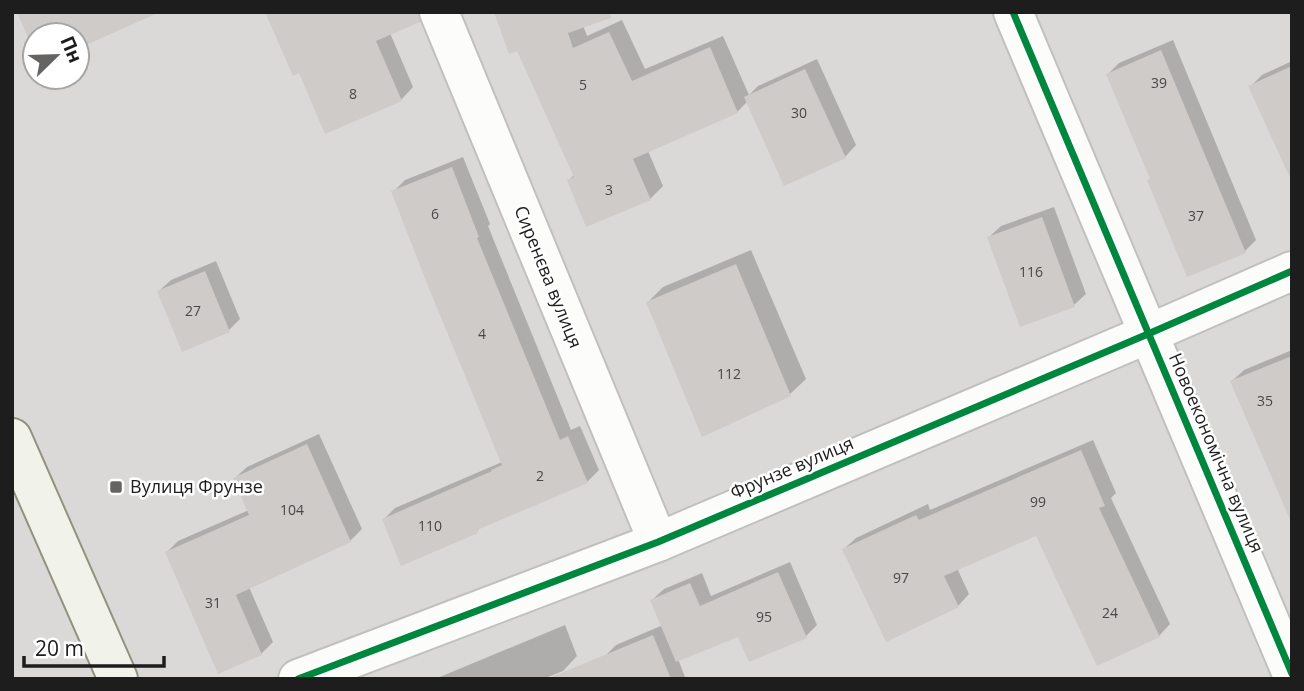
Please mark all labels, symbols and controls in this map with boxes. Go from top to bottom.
north arrow [21,21,91,91]
text: Пн [54,32,89,67]
house number: 39 [1151,73,1167,92]
house number: 5 [579,75,587,94]
house number: 8 [349,84,357,103]
house number: 30 [791,103,807,122]
house number: 3 [605,180,613,199]
street label: Сиренєва вулиця [509,202,588,351]
house number: 6 [431,204,439,223]
house number: 37 [1188,206,1204,225]
house number: 116 [1019,262,1043,281]
house number: 27 [185,301,201,320]
house number: 4 [478,324,486,343]
street label: Новоекономічна вулиця [1164,349,1270,556]
house number: 112 [717,364,741,383]
house number: 35 [1257,391,1273,410]
street label: Фрунзе вулиця [726,430,857,504]
house number: 2 [536,466,544,485]
place label: Вулиця Фрунзе [130,474,263,498]
marker: Вулиця Фрунзе [108,479,124,495]
house number: 99 [1030,492,1046,511]
house number: 104 [280,500,304,519]
house number: 110 [418,516,442,535]
house number: 97 [893,568,909,587]
house number: 31 [205,593,221,612]
house number: 24 [1102,603,1118,622]
house number: 95 [756,607,772,626]
scale bar [24,624,164,668]
text: 20 m [35,634,84,662]

